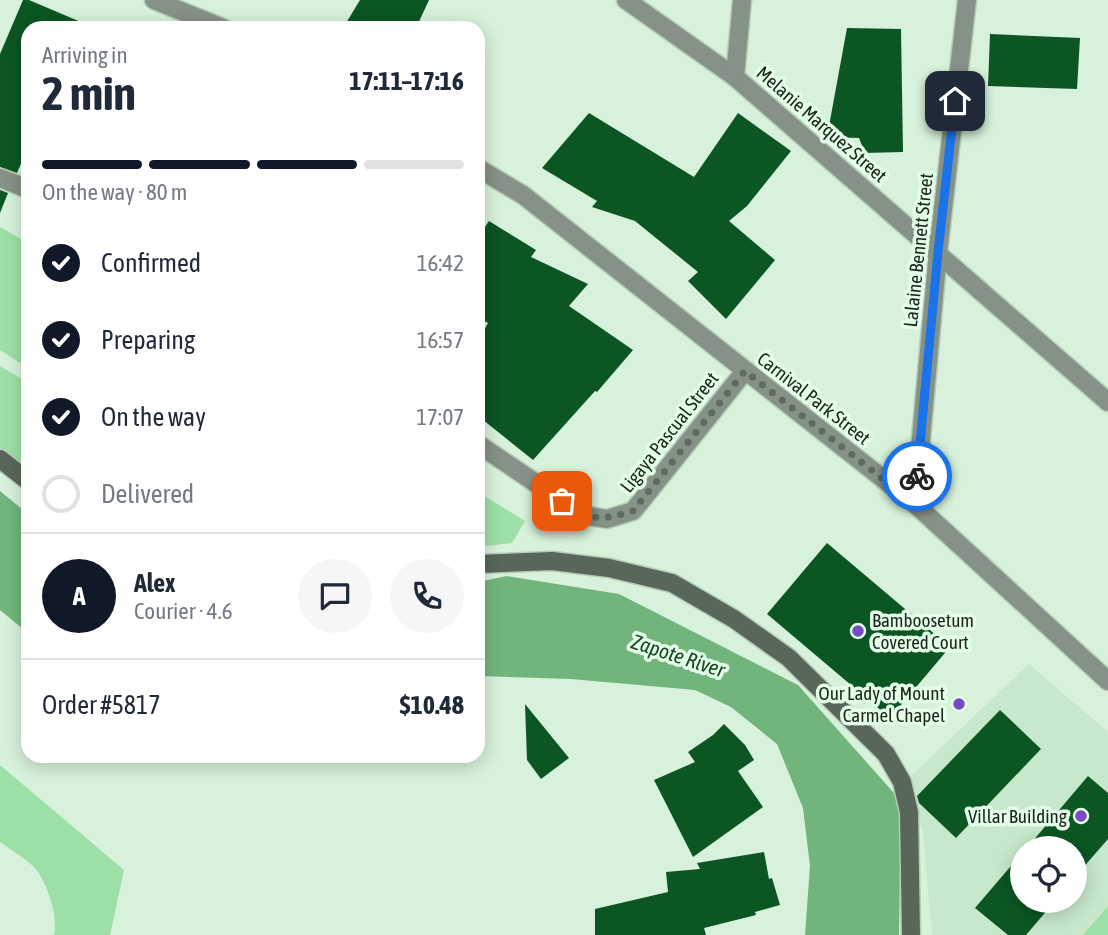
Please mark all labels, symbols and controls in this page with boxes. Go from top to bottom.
text: Arriving in [42,42,128,68]
street label: Melanie Marquez Street [752,62,892,186]
text: 17:11–17:16 [349,66,464,96]
text: 2 min [42,67,136,120]
pin [925,71,985,131]
icon: home [936,82,974,120]
street label: Lalaine Bennett Street [899,172,937,328]
text: On the way · 80 m [42,179,187,205]
icon: check [42,244,80,282]
text: Confirmed [101,248,201,278]
text: 16:42 [417,250,464,276]
icon: check [42,321,80,359]
text: Preparing [101,325,195,355]
text: 16:57 [417,327,464,353]
street label: Carnival Park Street [753,347,875,449]
street label: Ligaya Pascual Street [615,368,723,496]
icon: check [42,398,80,436]
text: On the way [101,402,206,432]
text: 17:07 [416,404,464,430]
courier [882,441,952,511]
icon: bike [898,457,936,495]
pin [532,471,592,531]
text: Delivered [101,479,194,509]
icon: bag [543,482,581,520]
button: chat [298,559,372,633]
button: phone [390,559,464,633]
text: Alex [134,568,175,598]
text: A [73,581,85,611]
text: Courier · 4.6 [134,598,233,624]
place label: Bamboosetum Covered Court [872,609,974,653]
marker: Bamboosetum Covered Court [850,623,866,639]
water label: Zapote River [629,629,729,682]
place label: Our Lady of Mount Carmel Chapel [819,682,945,726]
text: Order #5817 [42,690,161,720]
text: $10.48 [400,690,464,720]
marker: Our Lady of Mount Carmel Chapel [951,696,967,712]
place label: Villar Building [968,805,1068,827]
marker: Villar Building [1073,808,1089,824]
map controls [1010,836,1087,913]
button: locate [1010,836,1087,913]

